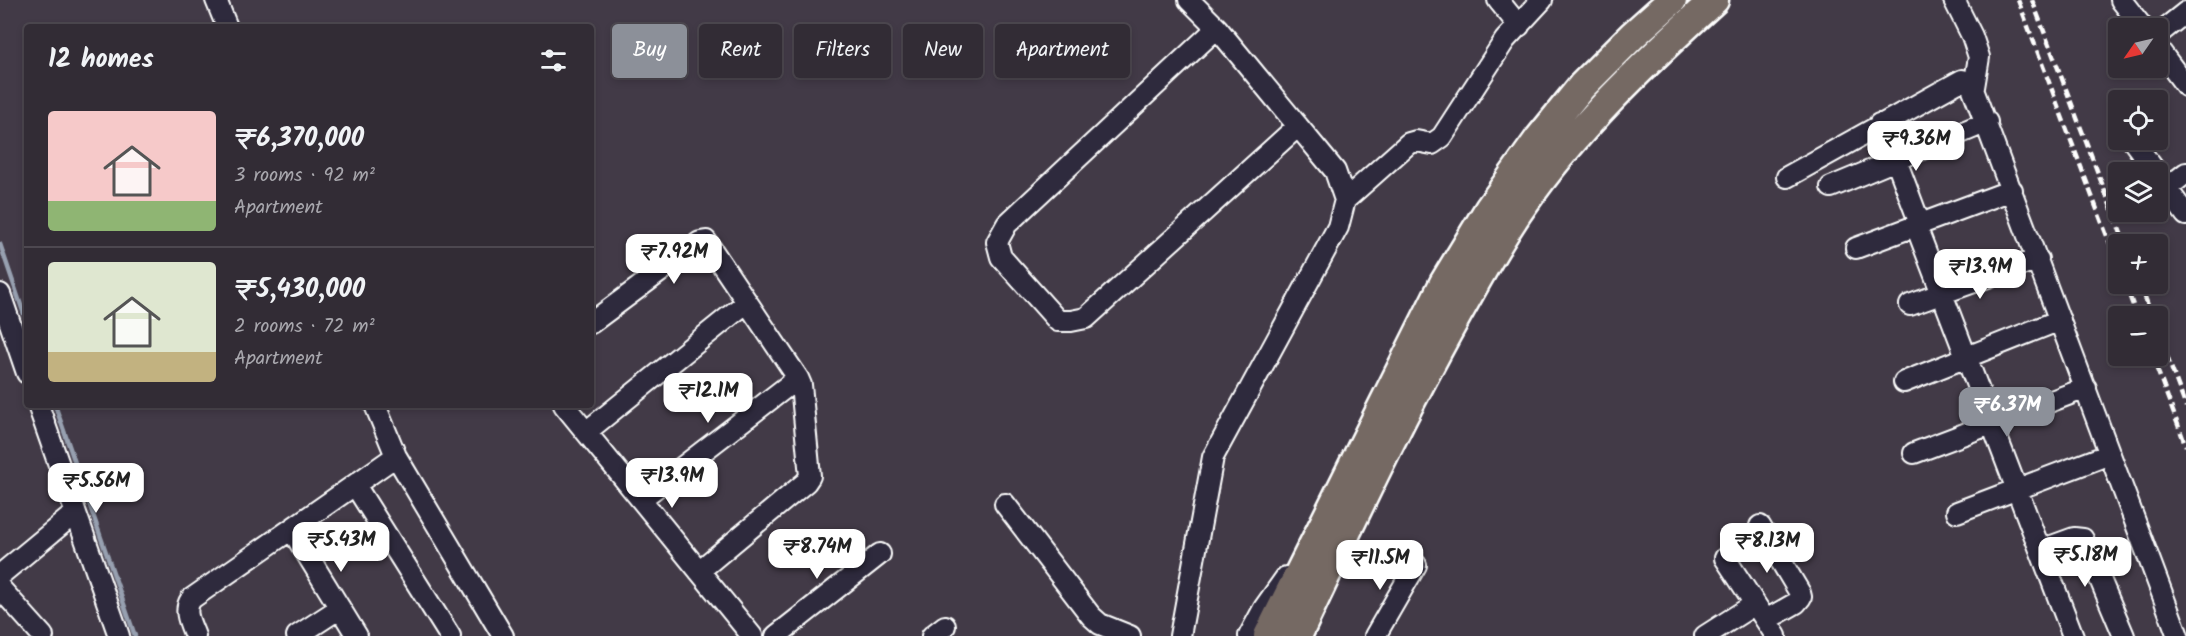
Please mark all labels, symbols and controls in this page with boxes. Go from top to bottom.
north arrow [2108,18,2168,78]
map controls [2108,18,2168,366]
chip: Buy [612,24,687,78]
chip: Rent [699,24,782,78]
chip: Filters [794,24,891,78]
chip: New [903,24,983,78]
chip: Apartment [995,24,1130,78]
text: 12 homes [48,39,154,81]
icon: filters [537,44,570,77]
button: locate [2108,90,2168,150]
text: ₹6,370,000 [234,118,364,160]
pin: ₹9.36M [1867,121,1965,172]
text: ₹9.36M [1881,124,1951,156]
icon: home [96,135,168,207]
text: 3 rooms · 92 m² [234,160,375,192]
button: layers [2108,162,2168,222]
text: Apartment [234,192,323,224]
pin: ₹7.92M [625,234,723,285]
button: + [2108,234,2168,294]
text: ₹7.92M [640,237,708,269]
pin: ₹13.9M [1931,249,2029,300]
text: ₹13.9M [1948,252,2012,284]
text: ₹5,430,000 [234,269,365,311]
icon: home [96,286,168,358]
button: − [2108,306,2168,366]
text: 2 rooms · 72 m² [234,311,375,343]
text: Apartment [234,343,323,375]
pin: ₹12.1M [659,373,757,424]
text: ₹12.1M [678,376,739,408]
pin: ₹6.37M [1958,387,2056,438]
text: ₹6.37M [1973,390,2041,422]
pin: ₹13.9M [623,458,721,509]
text: ₹13.9M [640,461,704,493]
pin: ₹5.56M [47,463,145,514]
text: ₹5.56M [62,466,130,498]
pin: ₹5.43M [292,522,390,573]
pin: ₹8.13M [1718,523,1816,574]
text: ₹5.43M [306,525,376,557]
text: ₹8.13M [1734,526,1800,558]
pin: ₹8.74M [768,529,866,580]
text: ₹8.74M [782,532,852,564]
pin: ₹5.18M [2036,537,2134,588]
pin: ₹11.5M [1331,540,1429,591]
text: ₹5.18M [2052,540,2118,572]
text: ₹11.5M [1350,543,1410,575]

